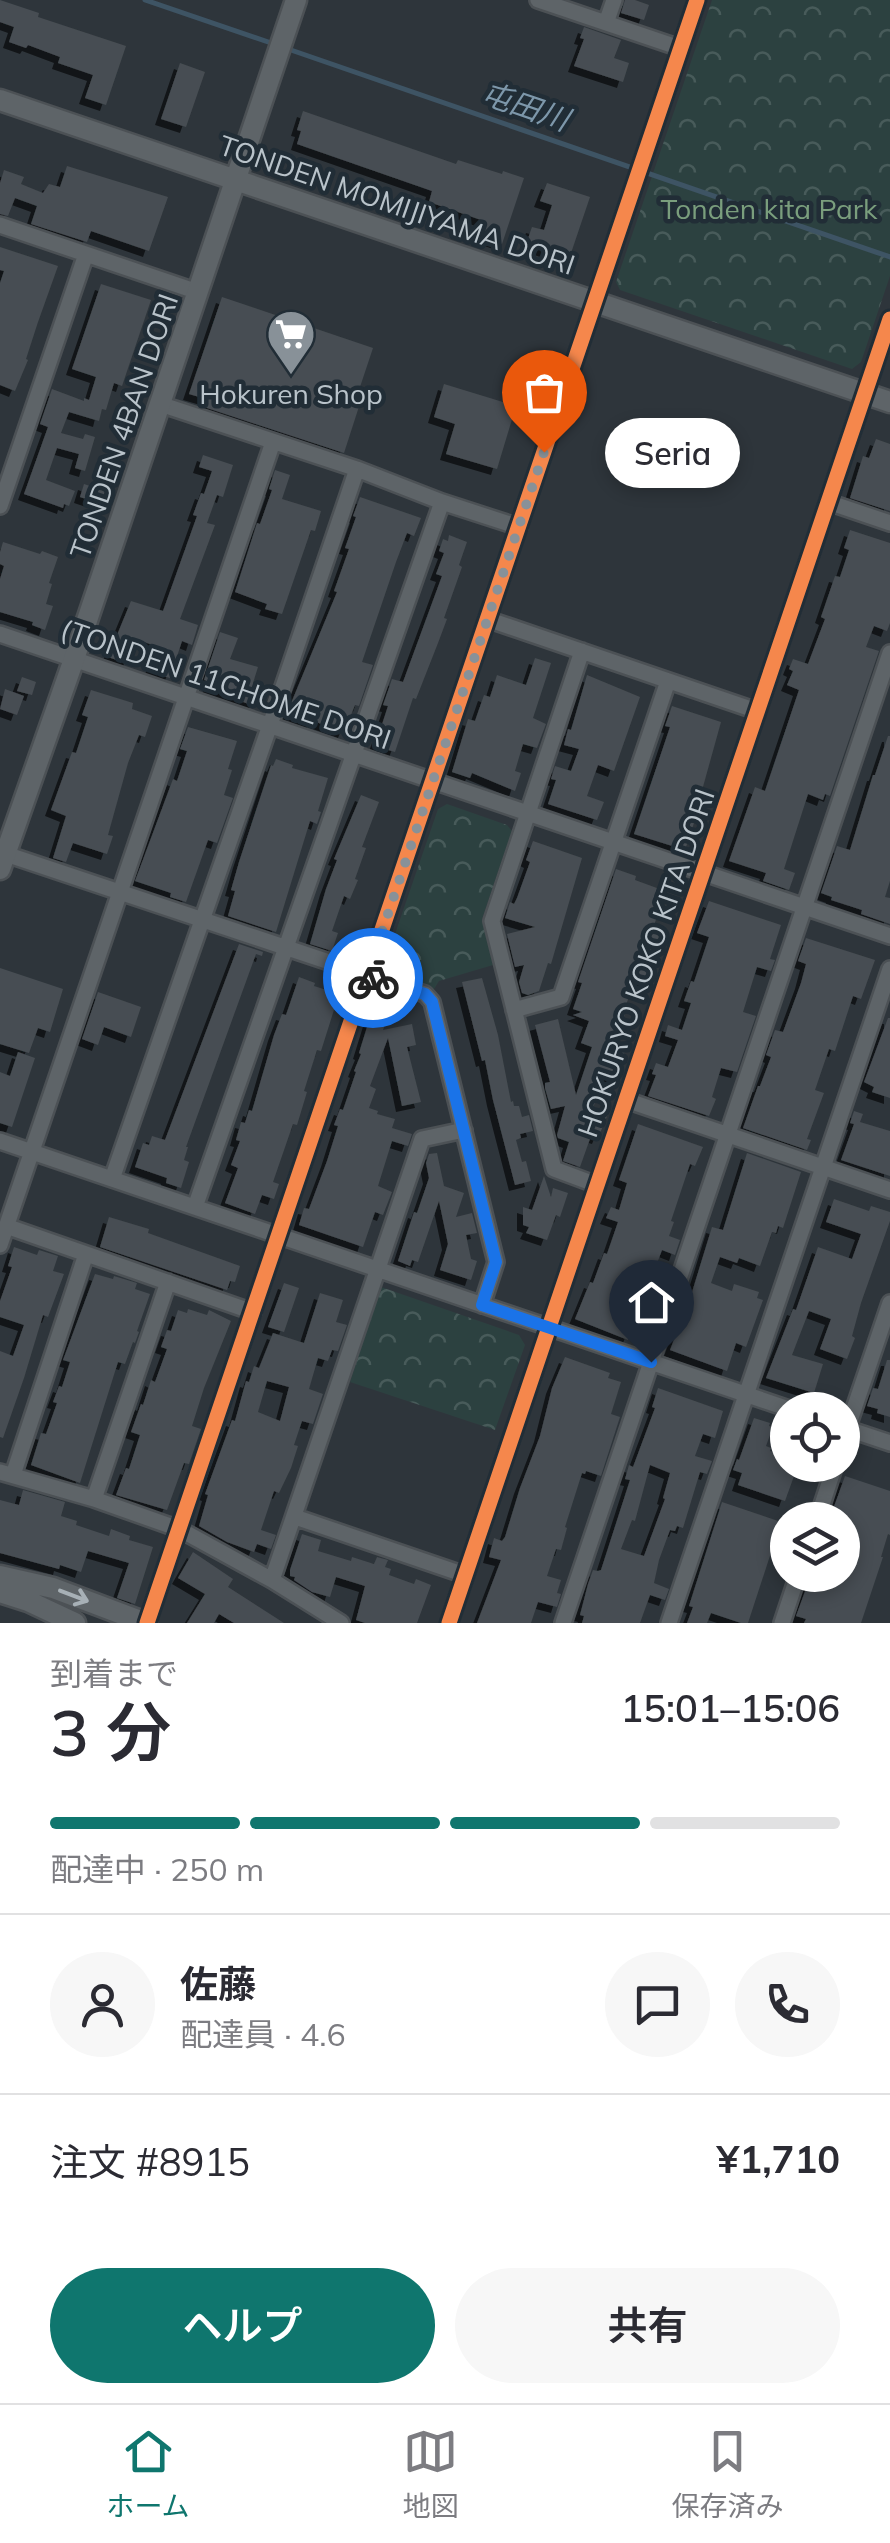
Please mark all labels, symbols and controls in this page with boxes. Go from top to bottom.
water label: 屯田川 [477,73,577,140]
street label: TONDEN MOMIJIYAMA DORI [215,127,580,282]
park label: Tonden kita Park [661,191,878,226]
street label: TONDEN 4BAN DORI [62,289,185,563]
supermarket icon: Hokuren Shop [265,308,317,376]
pin [502,350,587,453]
icon: bag [517,365,572,420]
place label: Hokuren Shop [199,376,383,411]
callout: Seria [604,417,739,487]
text: Seria [634,433,711,473]
street label: (TONDEN 11CHOME DORI [57,611,396,756]
street label: HOKURYO KOKO KITA DORI [569,784,722,1142]
courier [323,928,423,1028]
icon: bike [346,951,401,1006]
pin [609,1260,694,1363]
icon: home [624,1275,679,1330]
map controls [770,1392,860,1592]
button: locate [770,1392,860,1482]
button: layers [770,1502,860,1592]
one-way arrow [58,1588,89,1606]
text: 到着まで [50,1653,178,1693]
text: 15:01–15:06 [620,1684,840,1732]
text: 3 分 [50,1691,171,1772]
text: 配達中 · 250 m [50,1849,264,1889]
button: person [50,1952,155,2057]
button: chat [605,1952,710,2057]
button: phone [735,1952,840,2057]
text: 佐藤 [180,1960,256,2008]
text: 配達員 · 4.6 [180,2014,346,2054]
text: ¥1,710 [717,2135,840,2183]
text: 注文 #8915 [50,2138,250,2186]
button: ヘルプ [50,2268,435,2383]
button: 共有 [455,2268,840,2383]
tab: ホーム [106,2424,190,2524]
tab: 地図 [403,2424,459,2524]
tab: 保存済み [671,2424,784,2524]

